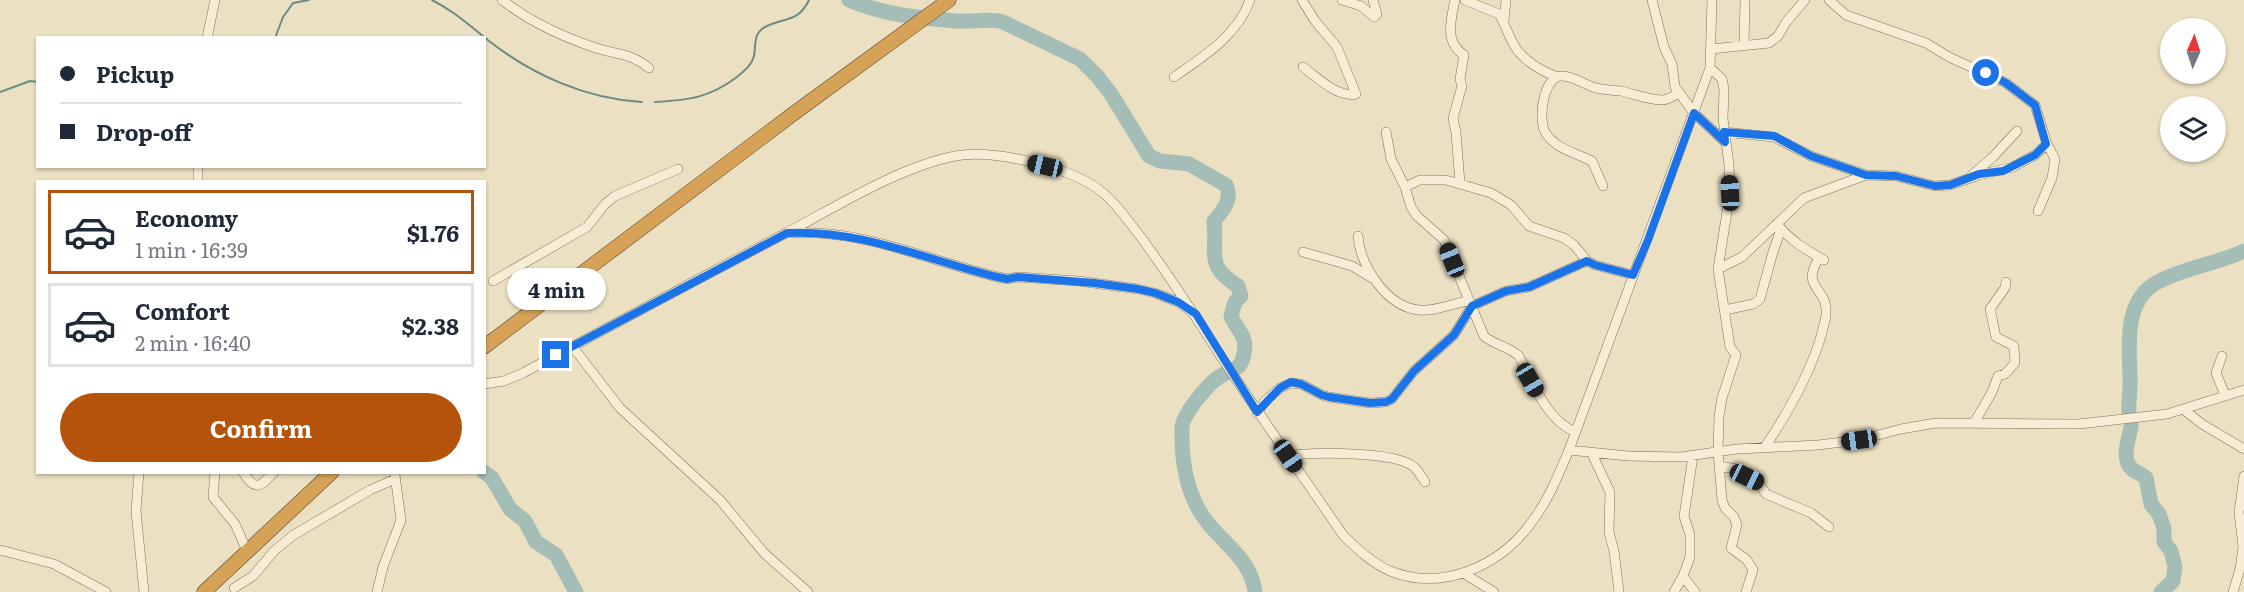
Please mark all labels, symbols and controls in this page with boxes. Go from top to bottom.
north arrow [2160,18,2226,84]
map controls [2160,18,2226,162]
text: Pickup [96,57,174,90]
route start [1972,59,1999,86]
button: layers [2160,96,2226,162]
text: Drop-off [96,115,192,148]
car [1025,153,1065,179]
car [1720,175,1740,211]
text: Economy [135,201,238,234]
icon: car [63,205,117,259]
text: $1.76 [407,216,459,249]
text: 1 min · 16:39 [135,234,248,264]
car [1437,240,1467,280]
callout: 4 min [506,268,606,310]
text: 4 min [528,274,585,304]
text: Comfort [135,294,230,327]
icon: car [63,298,117,352]
text: $2.38 [402,309,459,342]
text: 2 min · 16:40 [135,327,251,357]
route end [542,341,569,368]
car [1513,360,1547,400]
button: Confirm [60,393,462,462]
car [1840,429,1878,451]
car [1270,436,1306,476]
car [1727,461,1767,493]

